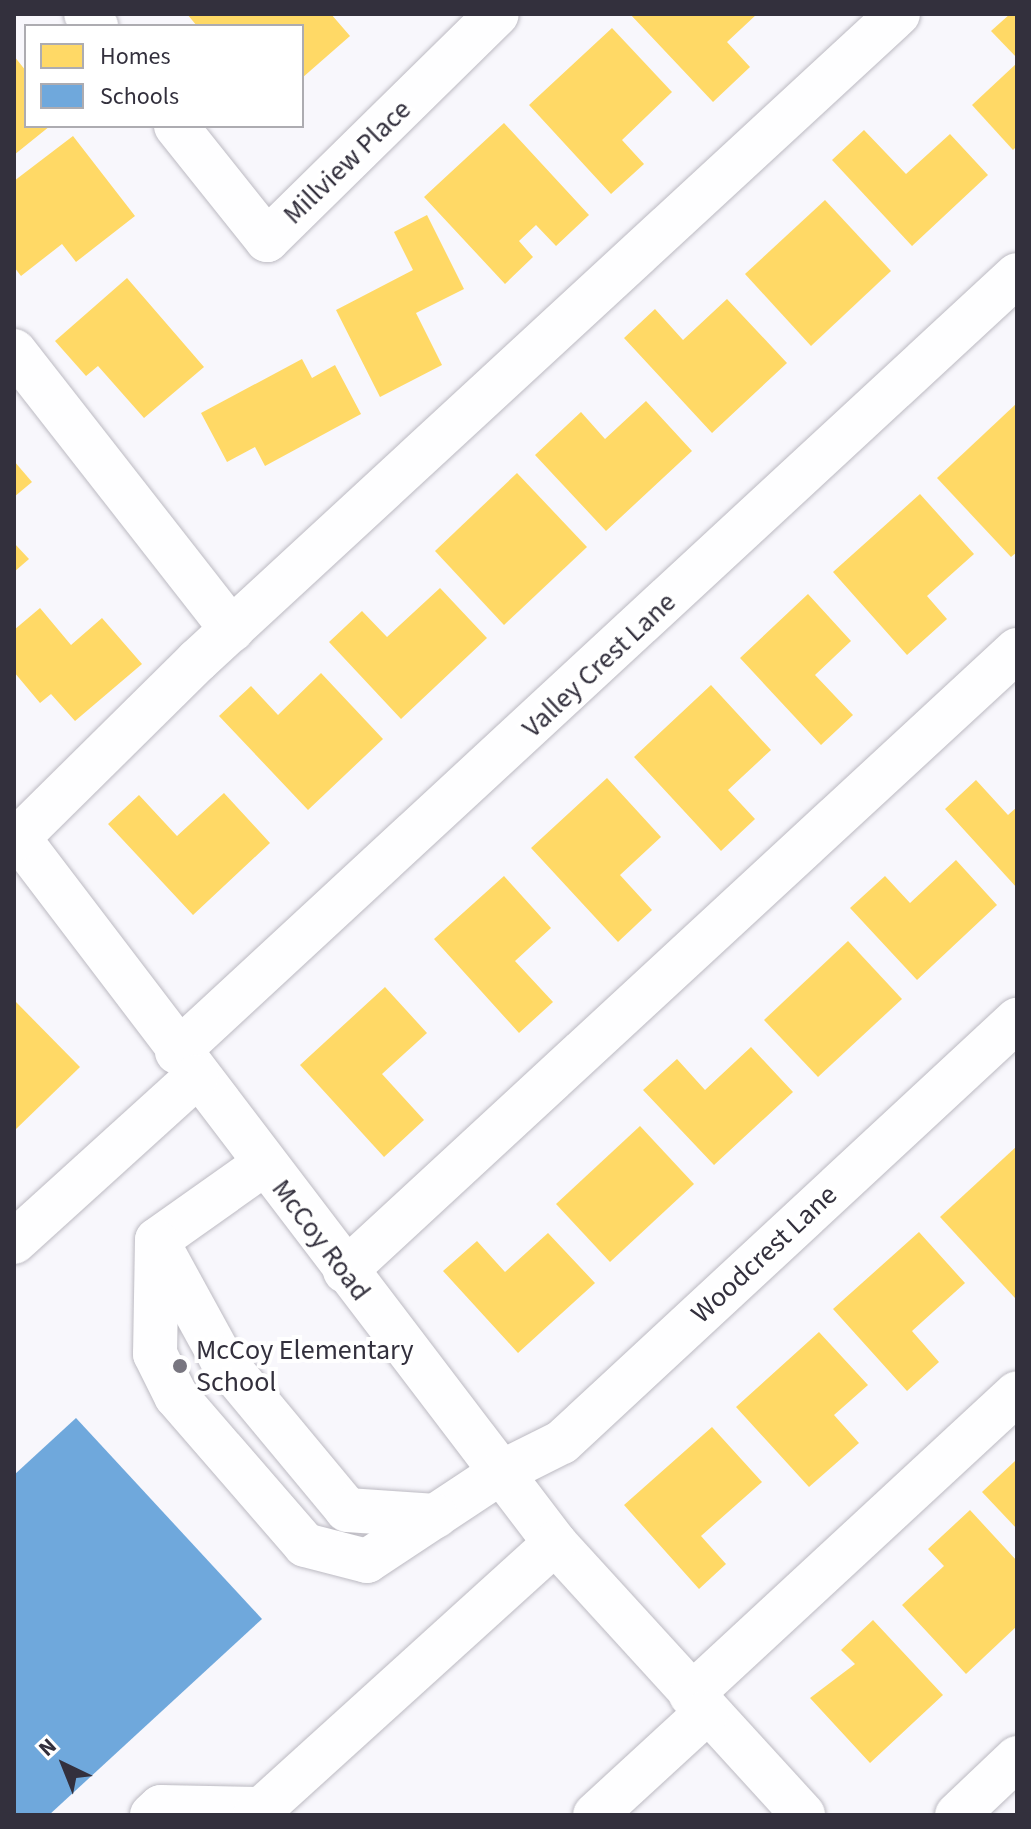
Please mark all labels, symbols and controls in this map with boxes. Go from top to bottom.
legend [24,24,304,128]
text: Homes [100,39,171,74]
text: Schools [100,79,179,114]
street label: Millview Place [276,93,418,231]
street label: Valley Crest Lane [515,585,683,745]
street label: McCoy Road [265,1173,377,1307]
street label: Woodcrest Lane [684,1178,844,1330]
place label: McCoy Elementary School [196,1333,414,1399]
marker: McCoy Elementary School [171,1357,189,1375]
north arrow [24,1725,104,1805]
text: N [31,1731,64,1764]

